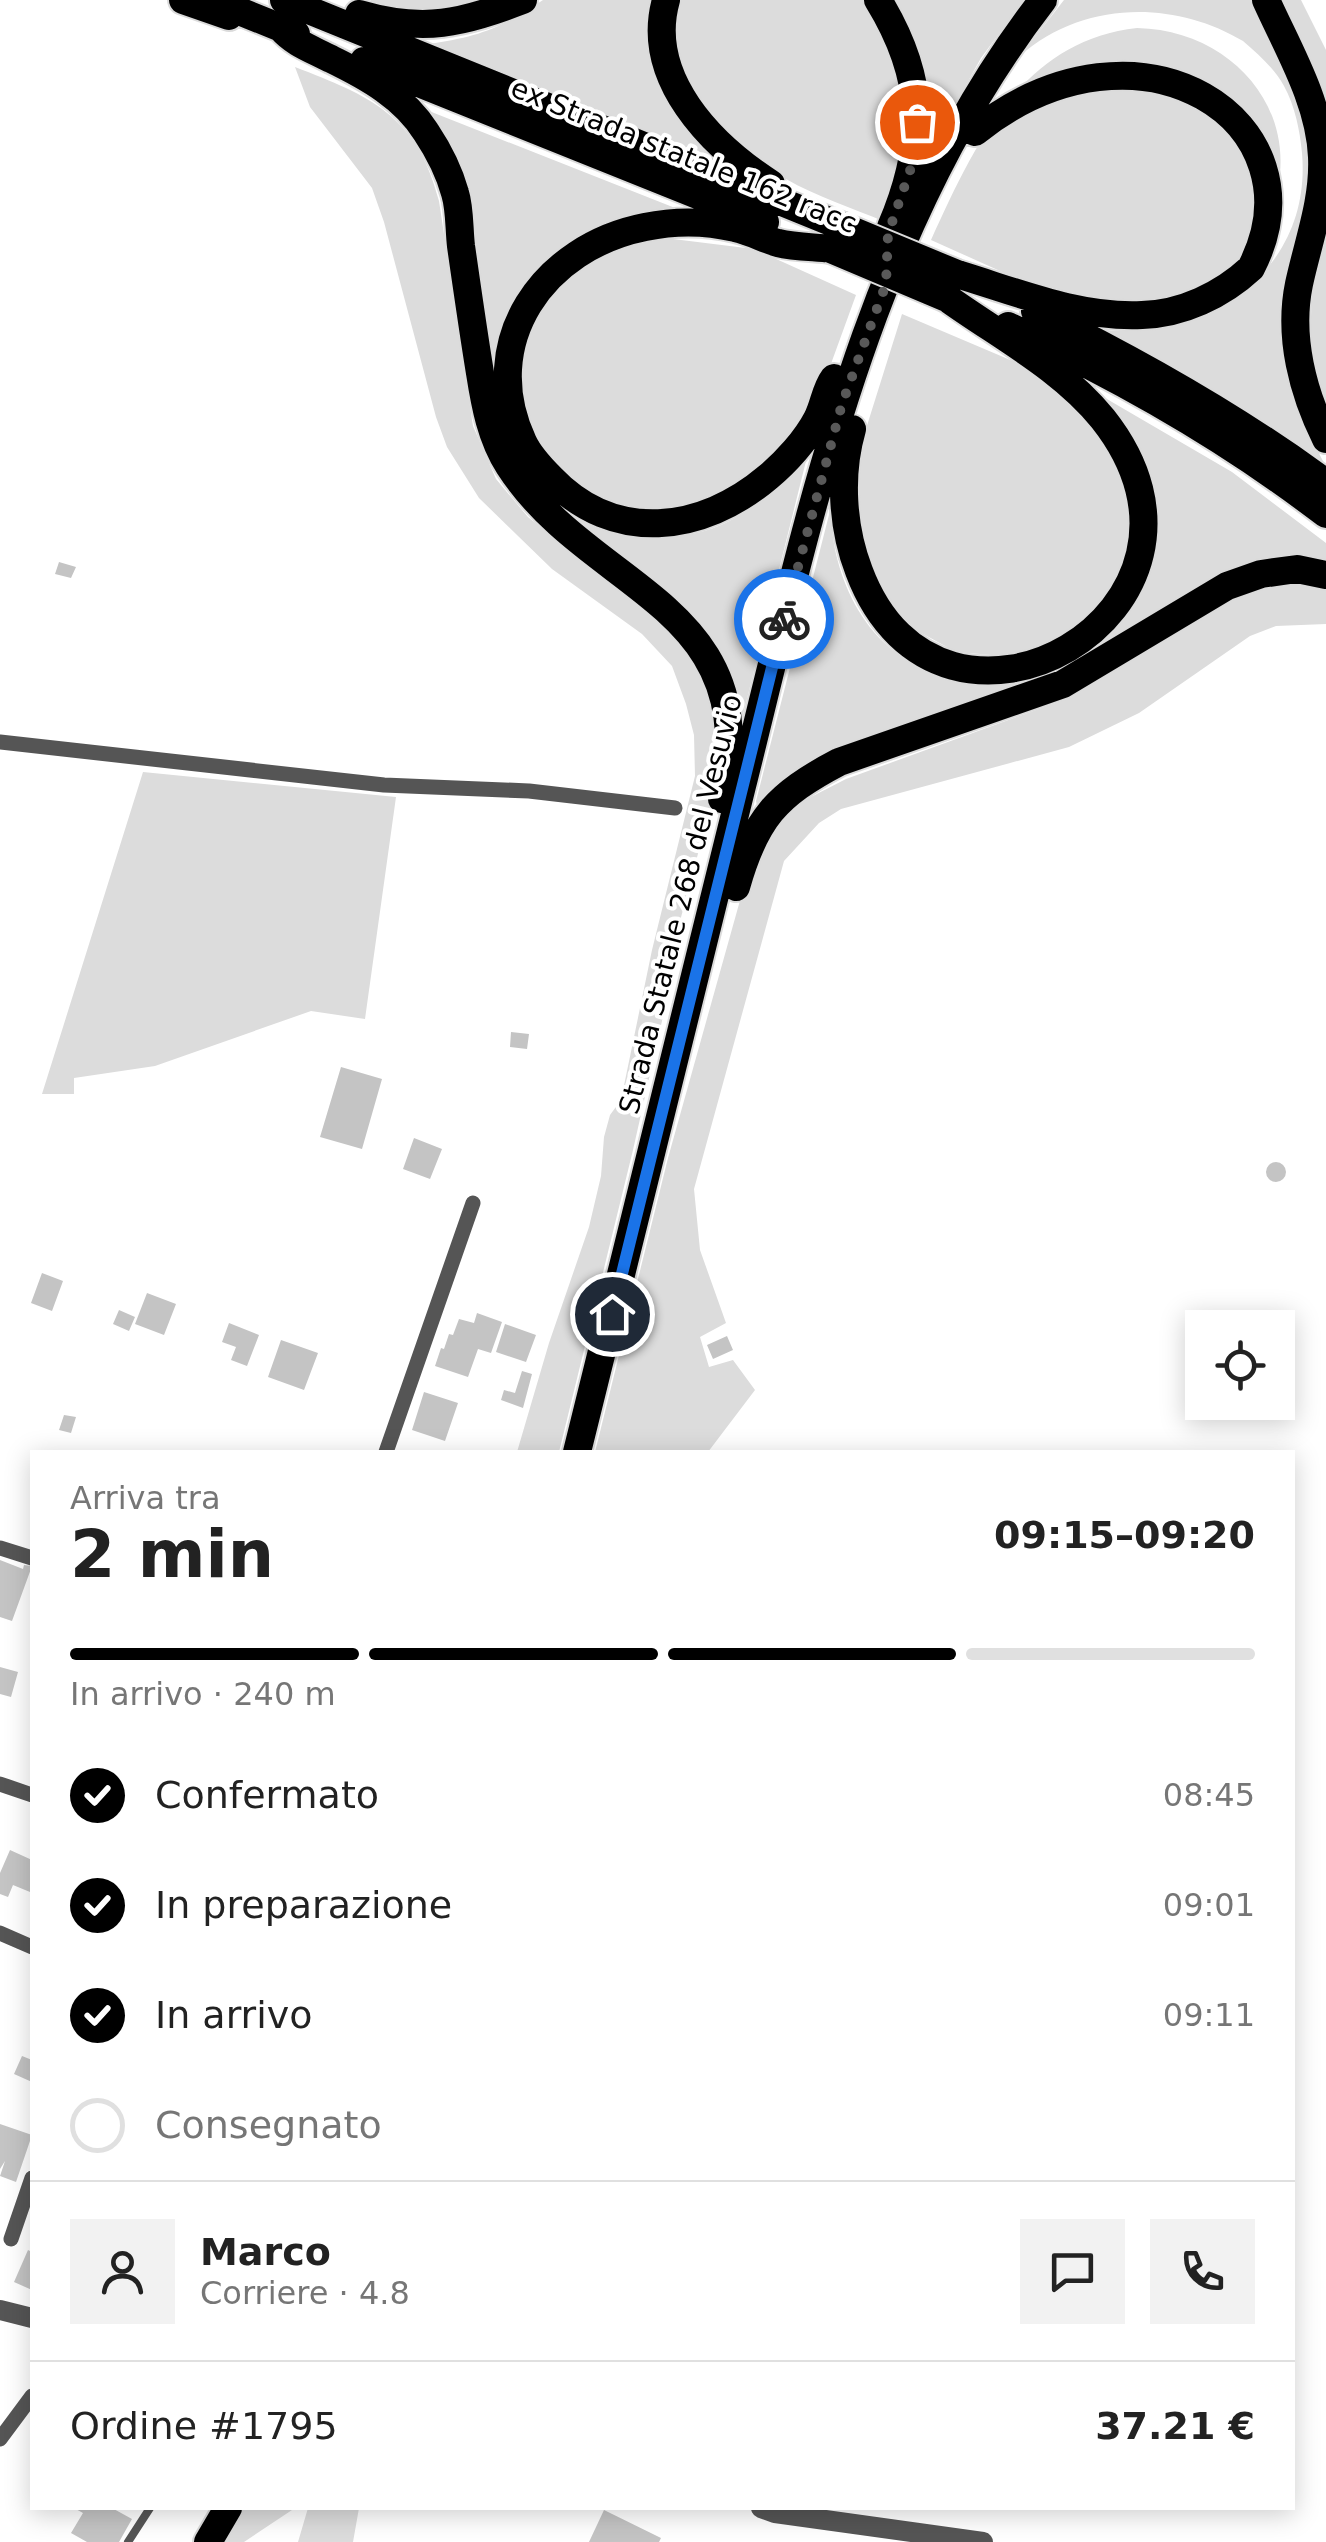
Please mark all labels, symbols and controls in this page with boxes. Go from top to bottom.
street label: ex Strada statale 162 racc [506,71,862,240]
pin [875,80,960,165]
icon: bag [890,95,945,150]
courier [734,569,834,669]
icon: bike [757,592,812,647]
street label: Strada Statale 268 del Vesuvio [612,691,749,1117]
pin [570,1272,655,1357]
icon: home [585,1287,640,1342]
map controls [1185,1310,1295,1420]
button: locate [1185,1310,1295,1420]
text: Arriva tra [70,1479,221,1517]
text: 09:15–09:20 [994,1513,1255,1557]
text: 2 min [70,1517,274,1592]
text: In arrivo · 240 m [70,1675,336,1713]
icon: check [70,1768,125,1823]
text: Confermato [155,1773,379,1817]
text: 08:45 [1163,1776,1255,1814]
icon: check [70,1878,125,1933]
text: In preparazione [155,1883,452,1927]
text: 09:01 [1163,1886,1255,1924]
icon: check [70,1988,125,2043]
text: In arrivo [155,1993,313,2037]
text: 09:11 [1163,1996,1255,2034]
text: Consegnato [155,2103,382,2147]
button: person [70,2219,175,2324]
button: chat [1020,2219,1125,2324]
button: phone [1150,2219,1255,2324]
text: Marco [200,2230,331,2274]
text: Corriere · 4.8 [200,2274,410,2312]
text: Ordine #1795 [70,2404,338,2448]
text: 37.21 € [1095,2404,1255,2448]

